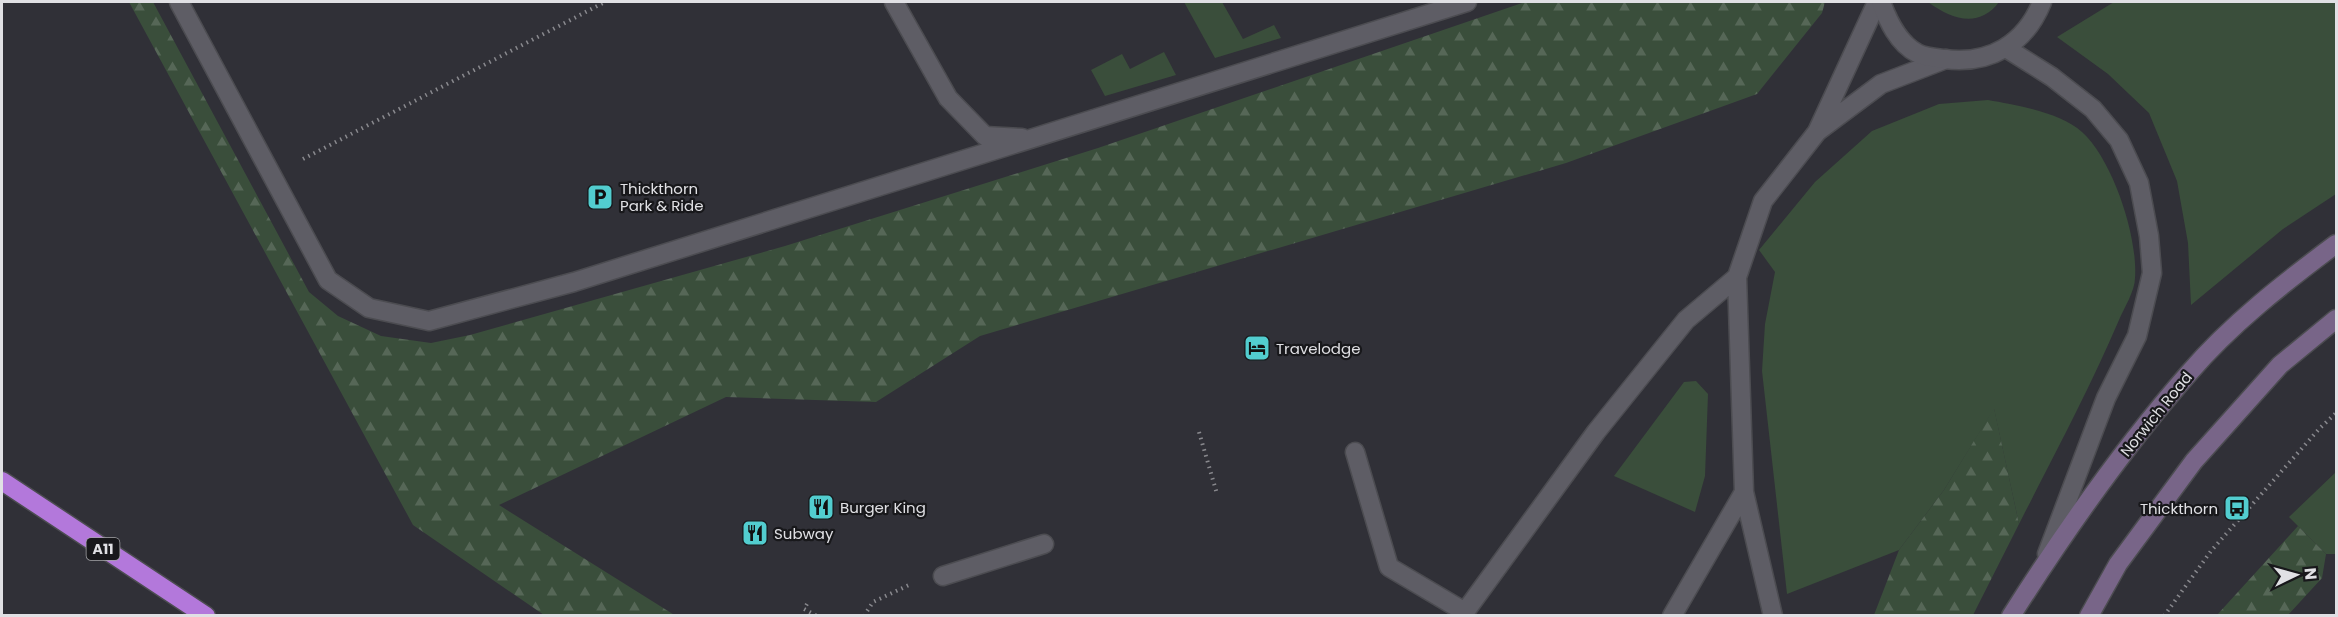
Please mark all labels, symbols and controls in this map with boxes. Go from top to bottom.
place label: Thickthorn Park & Ride [620,178,704,216]
parking icon: Thickthorn Park & Ride [585,182,615,212]
hotel icon: Travelodge [1242,333,1272,363]
place label: Travelodge [1276,338,1360,359]
street label: Norwich Road [2115,367,2197,461]
restaurant icon: Burger King [806,492,836,522]
bus stop icon: Thickthorn [2222,493,2252,523]
place label: Burger King [840,497,926,518]
place label: Thickthorn [2140,498,2218,519]
restaurant icon: Subway [740,518,770,548]
place label: Subway [774,523,834,544]
road number: A11 [86,538,120,560]
north arrow [2266,545,2326,605]
text: N [2298,567,2322,581]

